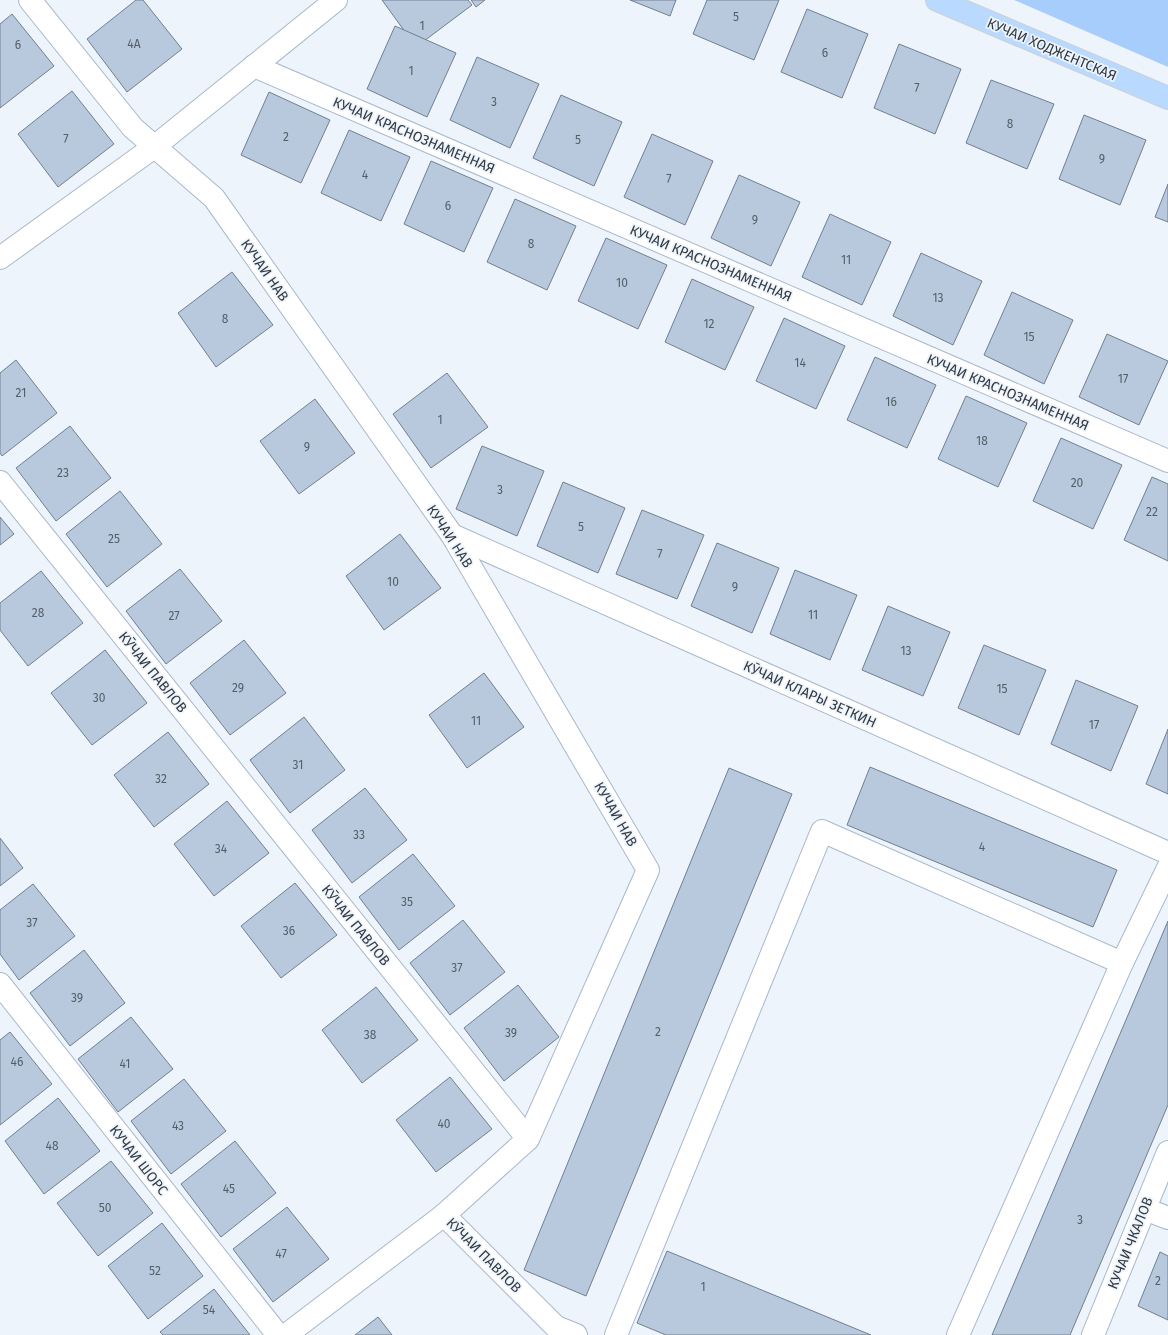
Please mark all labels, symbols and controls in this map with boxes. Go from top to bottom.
house number: 5 [733,10,739,24]
street label: КУЧАИ ХОДЖЕНТСКАЯ [985,14,1119,84]
house number: 1 [419,19,425,33]
house number: 4А [127,37,141,51]
house number: 6 [15,38,21,52]
house number: 6 [822,46,828,60]
house number: 1 [408,64,414,78]
house number: 7 [914,81,920,95]
street label: КУЧАИ КРАСНОЗНАМЕННАЯ [330,94,497,177]
house number: 3 [491,95,497,109]
house number: 8 [1007,117,1014,131]
house number: 2 [283,130,289,144]
house number: 7 [63,132,69,146]
house number: 5 [575,133,581,147]
house number: 9 [1099,152,1105,166]
house number: 4 [362,168,369,182]
house number: 7 [666,172,672,186]
house number: 6 [445,199,451,213]
house number: 9 [752,213,758,227]
street label: КУЧАИ КРАСНОЗНАМЕННАЯ [627,222,794,305]
street label: КУЧАИ НАВ [237,236,292,305]
house number: 8 [528,237,535,251]
house number: 11 [841,253,851,267]
house number: 10 [616,276,628,290]
house number: 13 [932,291,944,305]
house number: 8 [222,312,229,326]
house number: 12 [703,317,715,331]
house number: 15 [1023,330,1035,344]
street label: КУЧАИ КРАСНОЗНАМЕННАЯ [924,351,1091,434]
house number: 14 [794,356,806,370]
house number: 17 [1118,372,1128,386]
house number: 21 [16,386,26,400]
house number: 16 [885,395,897,409]
house number: 1 [437,413,443,427]
house number: 18 [976,434,988,448]
house number: 9 [304,440,310,454]
house number: 23 [57,466,69,480]
house number: 20 [1071,476,1084,490]
house number: 3 [497,483,503,497]
street label: КУЧАИ НАВ [423,502,476,571]
house number: 22 [1146,505,1158,519]
house number: 5 [578,520,584,534]
house number: 25 [108,532,120,546]
house number: 7 [657,547,663,561]
house number: 10 [387,575,399,589]
house number: 9 [732,580,738,594]
house number: 28 [32,606,45,620]
house number: 11 [808,608,818,622]
house number: 27 [168,609,180,623]
street label: КӮЧАИ ПАВЛОВ [115,628,190,716]
house number: 13 [900,644,912,658]
street label: КӮЧАИ КЛАРЫ ЗЕТКИН [741,657,879,732]
house number: 29 [232,681,244,695]
house number: 15 [996,682,1008,696]
house number: 30 [93,691,106,705]
house number: 11 [471,714,481,728]
house number: 17 [1089,718,1099,732]
house number: 31 [293,758,303,772]
house number: 32 [155,772,167,786]
street label: КУЧАИ НАВ [590,779,641,850]
house number: 33 [353,828,365,842]
house number: 4 [979,840,986,854]
house number: 34 [215,842,228,856]
street label: КӮЧАИ ПАВЛОВ [318,881,393,969]
house number: 35 [401,895,413,909]
house number: 37 [26,916,38,930]
house number: 36 [283,924,295,938]
house number: 37 [451,961,463,975]
house number: 39 [71,991,83,1005]
house number: 2 [655,1025,661,1039]
house number: 39 [505,1026,517,1040]
house number: 38 [364,1028,377,1042]
house number: 46 [11,1055,23,1069]
house number: 41 [120,1057,130,1071]
house number: 40 [437,1117,451,1131]
house number: 43 [172,1119,184,1133]
street label: КУЧАИ ШОРС [106,1122,171,1199]
house number: 48 [46,1139,59,1153]
house number: 45 [223,1182,235,1196]
street label: КУЧАИ ЧКАЛОВ [1104,1195,1157,1292]
house number: 50 [99,1201,112,1215]
house number: 3 [1077,1213,1083,1227]
street label: КӮЧАИ ПАВЛОВ [443,1214,525,1296]
house number: 47 [275,1247,287,1261]
house number: 52 [149,1264,161,1278]
house number: 2 [1155,1274,1161,1288]
house number: 1 [700,1280,706,1294]
house number: 54 [203,1303,216,1317]

